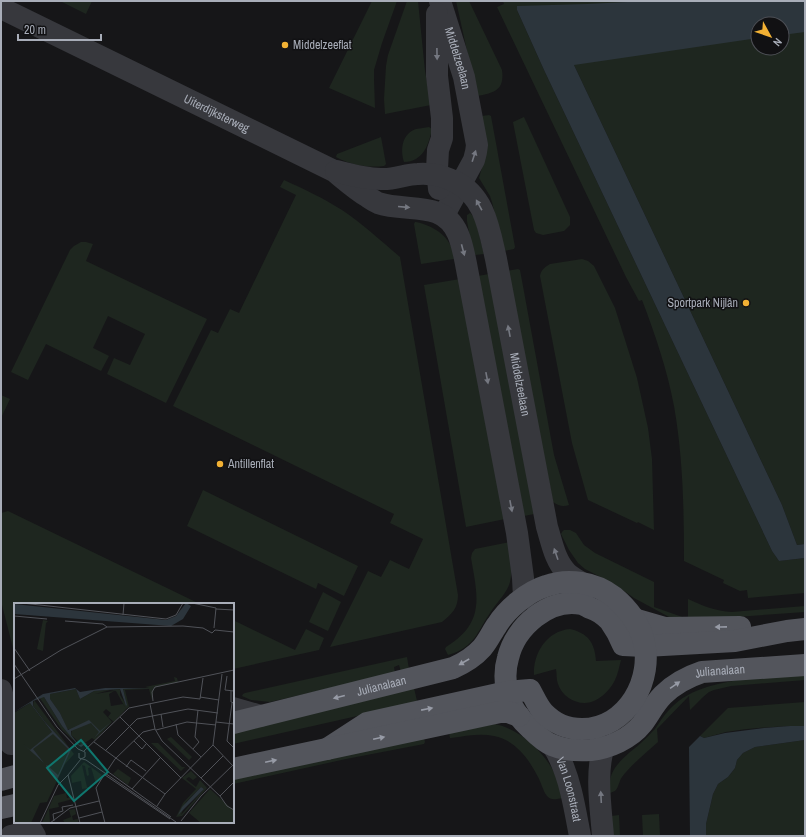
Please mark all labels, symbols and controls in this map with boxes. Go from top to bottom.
scale bar [18,16,101,42]
north arrow [750,16,790,56]
text: 20 m [24,22,46,38]
street label: Middelzeelaan [441,25,474,91]
text: N [770,35,785,49]
place label: Middelzeeflat [293,37,352,53]
marker: Middelzeeflat [280,40,290,50]
one-way arrow [434,48,440,61]
street label: Uiterdijksterweg [181,91,253,137]
one-way arrow [472,149,478,161]
one-way arrow [476,199,482,211]
one-way arrow [398,204,410,211]
one-way arrow [460,244,466,257]
place label: Sportpark Nijlân [667,295,738,311]
marker: Sportpark Nijlân [741,298,751,308]
one-way arrow [506,324,512,337]
street label: Middelzeelaan [506,351,534,417]
one-way arrow [485,372,491,384]
place label: Antillenflat [227,456,274,472]
marker: Antillenflat [215,459,225,469]
one-way arrow [509,500,515,512]
one-way arrow [552,547,558,559]
inset map [14,603,234,823]
one-way arrow [714,624,727,630]
one-way arrow [458,659,470,666]
street label: Julianalaan [692,661,745,682]
street label: Julianalaan [355,672,408,700]
one-way arrow [670,681,680,689]
one-way arrow [333,694,345,700]
one-way arrow [421,706,433,712]
one-way arrow [373,734,385,740]
street label: Van Loonstraat [552,755,585,823]
one-way arrow [265,757,277,763]
one-way arrow [597,791,604,803]

